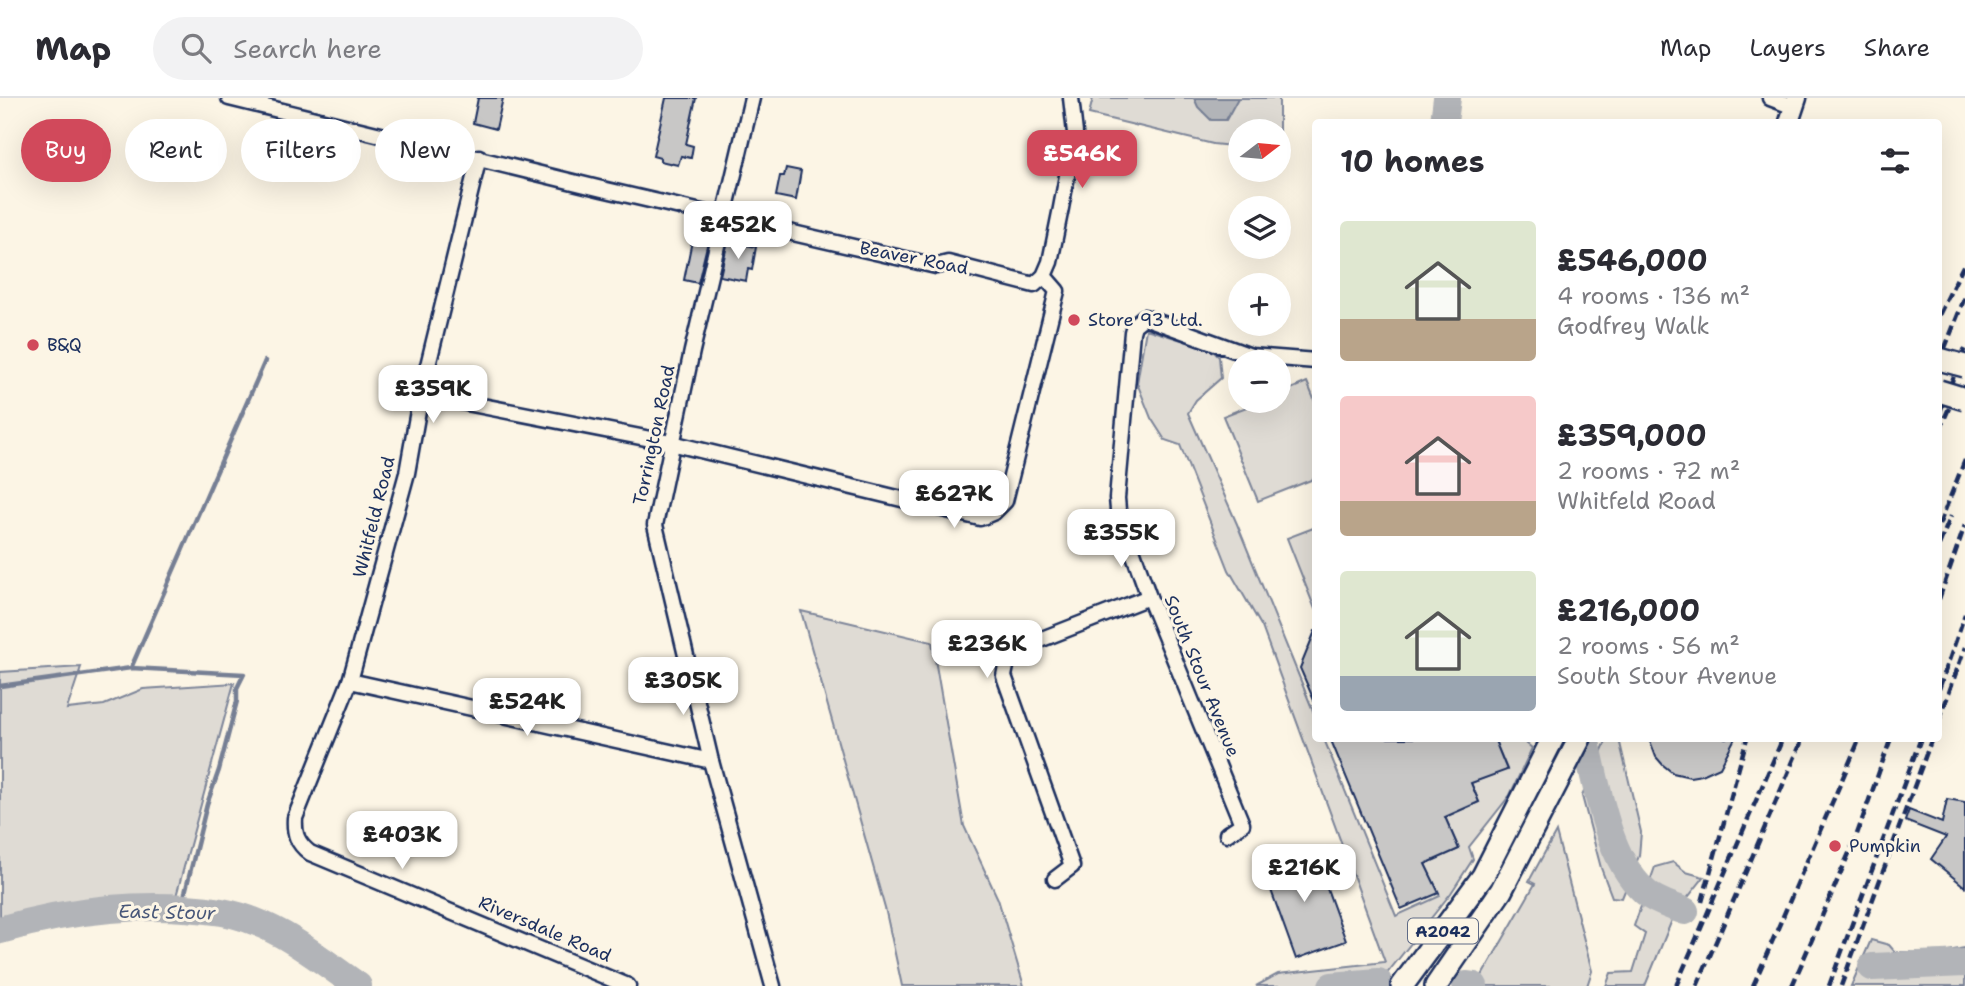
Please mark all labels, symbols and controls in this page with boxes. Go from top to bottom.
search box [153,17,643,80]
text: Map [35,26,111,71]
icon: search [177,29,215,67]
text: Search here [233,31,382,66]
text: Map [1660,32,1711,64]
text: Layers [1749,32,1826,64]
text: Share [1864,32,1930,64]
chip: Buy [21,119,111,182]
chip: Rent [125,119,227,182]
chip: Filters [241,119,361,182]
chip: New [375,119,475,182]
north arrow [1228,119,1292,182]
map controls [1228,119,1291,413]
pin: £546K [1033,130,1131,190]
text: £546K [1043,138,1121,168]
text: 10 homes [1340,141,1485,182]
icon: filters [1876,142,1914,180]
button: layers [1228,196,1291,259]
pin: £452K [689,202,787,261]
text: £452K [700,209,776,239]
street label: Beaver Road [858,236,970,280]
text: £546,000 [1557,240,1708,281]
icon: home [1396,249,1480,333]
button: + [1228,273,1291,336]
text: 4 rooms · 136 m² [1557,281,1750,311]
place label: Store 93 Ltd. [1088,308,1203,332]
text: Godfrey Walk [1557,311,1710,341]
marker: Store 93 Ltd. [1066,312,1082,328]
place label: B&Q [47,333,82,357]
marker: B&Q [25,337,41,353]
button: − [1228,350,1291,413]
street label: Torrington Road [627,363,681,507]
pin: £359K [384,366,482,425]
text: £359K [394,373,472,403]
text: £359,000 [1557,415,1707,456]
icon: home [1396,424,1480,508]
street label: Whitfeld Road [347,454,401,580]
text: 2 rooms · 72 m² [1557,456,1740,486]
pin: £627K [905,470,1003,530]
text: £627K [915,478,993,508]
text: Whitfeld Road [1557,486,1716,516]
pin: £355K [1072,510,1170,569]
text: £355K [1083,517,1159,547]
text: £216,000 [1557,590,1700,631]
street label: South Stour Avenue [1159,592,1245,760]
icon: home [1396,599,1480,683]
pin: £236K [938,620,1036,680]
text: £236K [947,628,1027,658]
text: 2 rooms · 56 m² [1557,631,1740,661]
pin: £305K [634,658,732,717]
text: South Stour Avenue [1557,661,1777,691]
text: £305K [644,665,722,695]
pin: £524K [478,678,576,738]
text: £524K [489,686,565,716]
pin: £403K [353,812,451,871]
text: £403K [362,819,442,849]
place label: Pumpkin [1849,834,1921,858]
marker: Pumpkin [1827,838,1843,854]
pin: £216K [1255,844,1353,904]
text: £216K [1268,852,1340,882]
street label: Riversdale Road [475,890,615,968]
water label: East Stour [118,899,217,925]
road number: A2042 [1408,918,1478,944]

